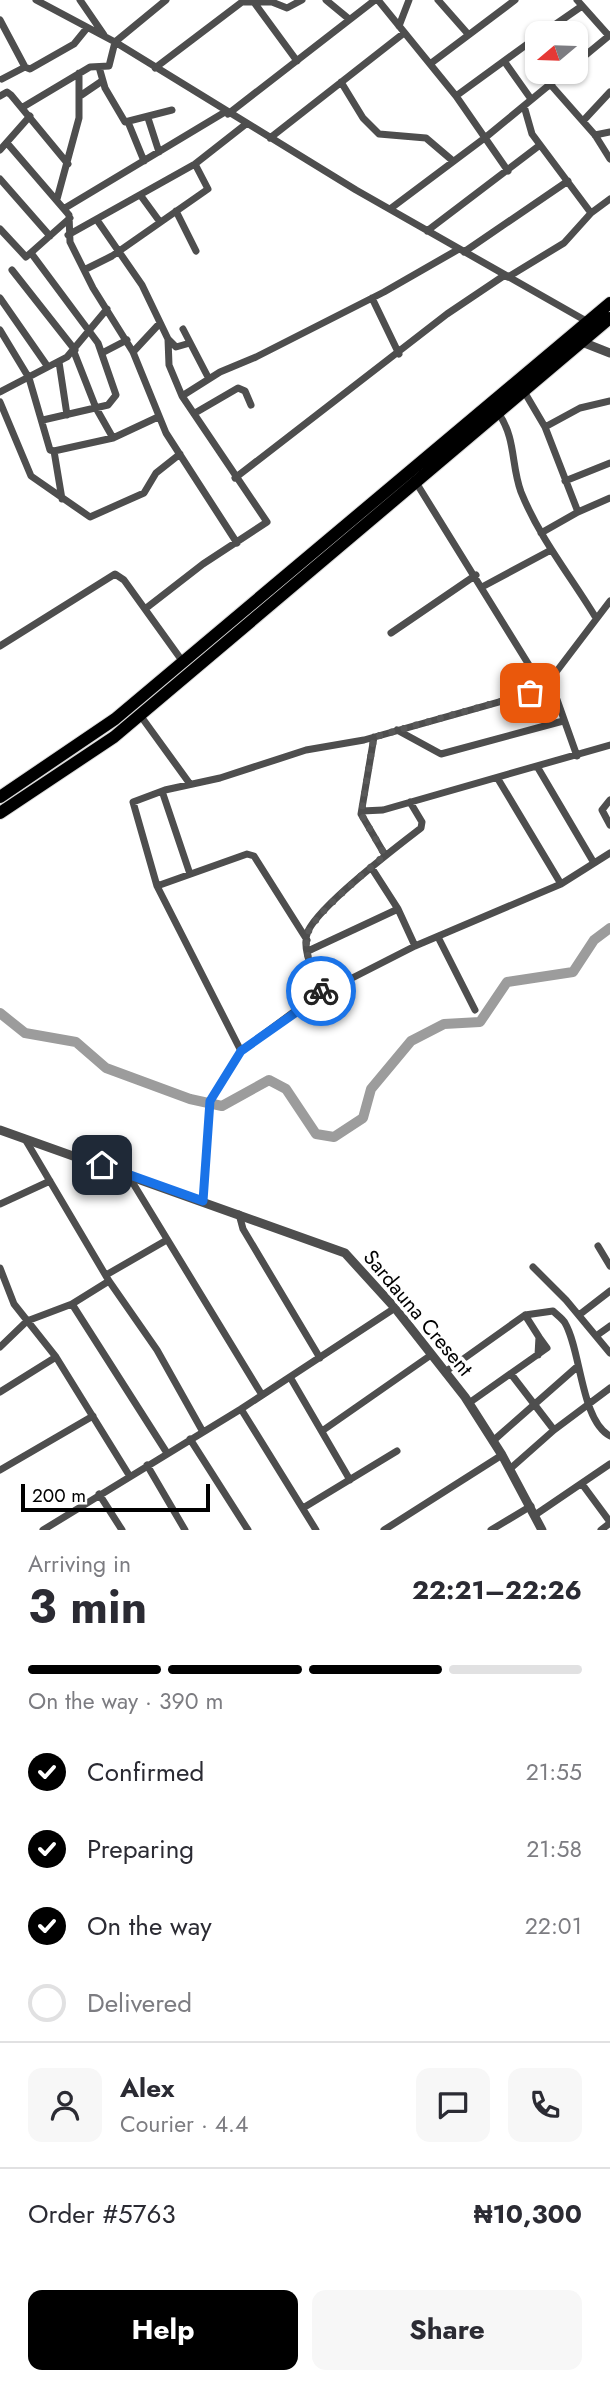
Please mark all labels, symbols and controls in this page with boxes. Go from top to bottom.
north arrow [525,21,588,84]
map controls [525,21,588,84]
pin [500,663,560,723]
icon: bag [511,674,549,712]
courier [286,956,356,1026]
icon: bike [302,972,340,1010]
pin [72,1135,132,1195]
icon: home [83,1146,121,1184]
street label: Sardauna Cresent [356,1243,480,1383]
scale bar [21,1481,210,1513]
text: 200 m [32,1482,86,1509]
text: Arriving in [28,1547,131,1581]
text: 22:21–22:26 [412,1571,582,1609]
text: 3 min [28,1574,147,1640]
text: On the way · 390 m [28,1684,223,1718]
icon: check [28,1753,66,1791]
text: Confirmed [87,1753,204,1791]
text: 21:55 [526,1755,582,1789]
icon: check [28,1830,66,1868]
text: Preparing [87,1830,194,1868]
text: 21:58 [526,1832,582,1866]
icon: check [28,1907,66,1945]
text: On the way [87,1907,212,1945]
text: 22:01 [525,1909,582,1943]
text: Delivered [87,1984,192,2022]
button: person [28,2068,102,2142]
button: chat [416,2068,490,2142]
button: phone [508,2068,582,2142]
text: Alex [120,2069,174,2107]
text: Courier · 4.4 [120,2107,248,2141]
text: Order #5763 [28,2195,176,2233]
text: ₦10,300 [474,2195,582,2233]
button: Help [28,2290,298,2370]
button: Share [312,2290,582,2370]

